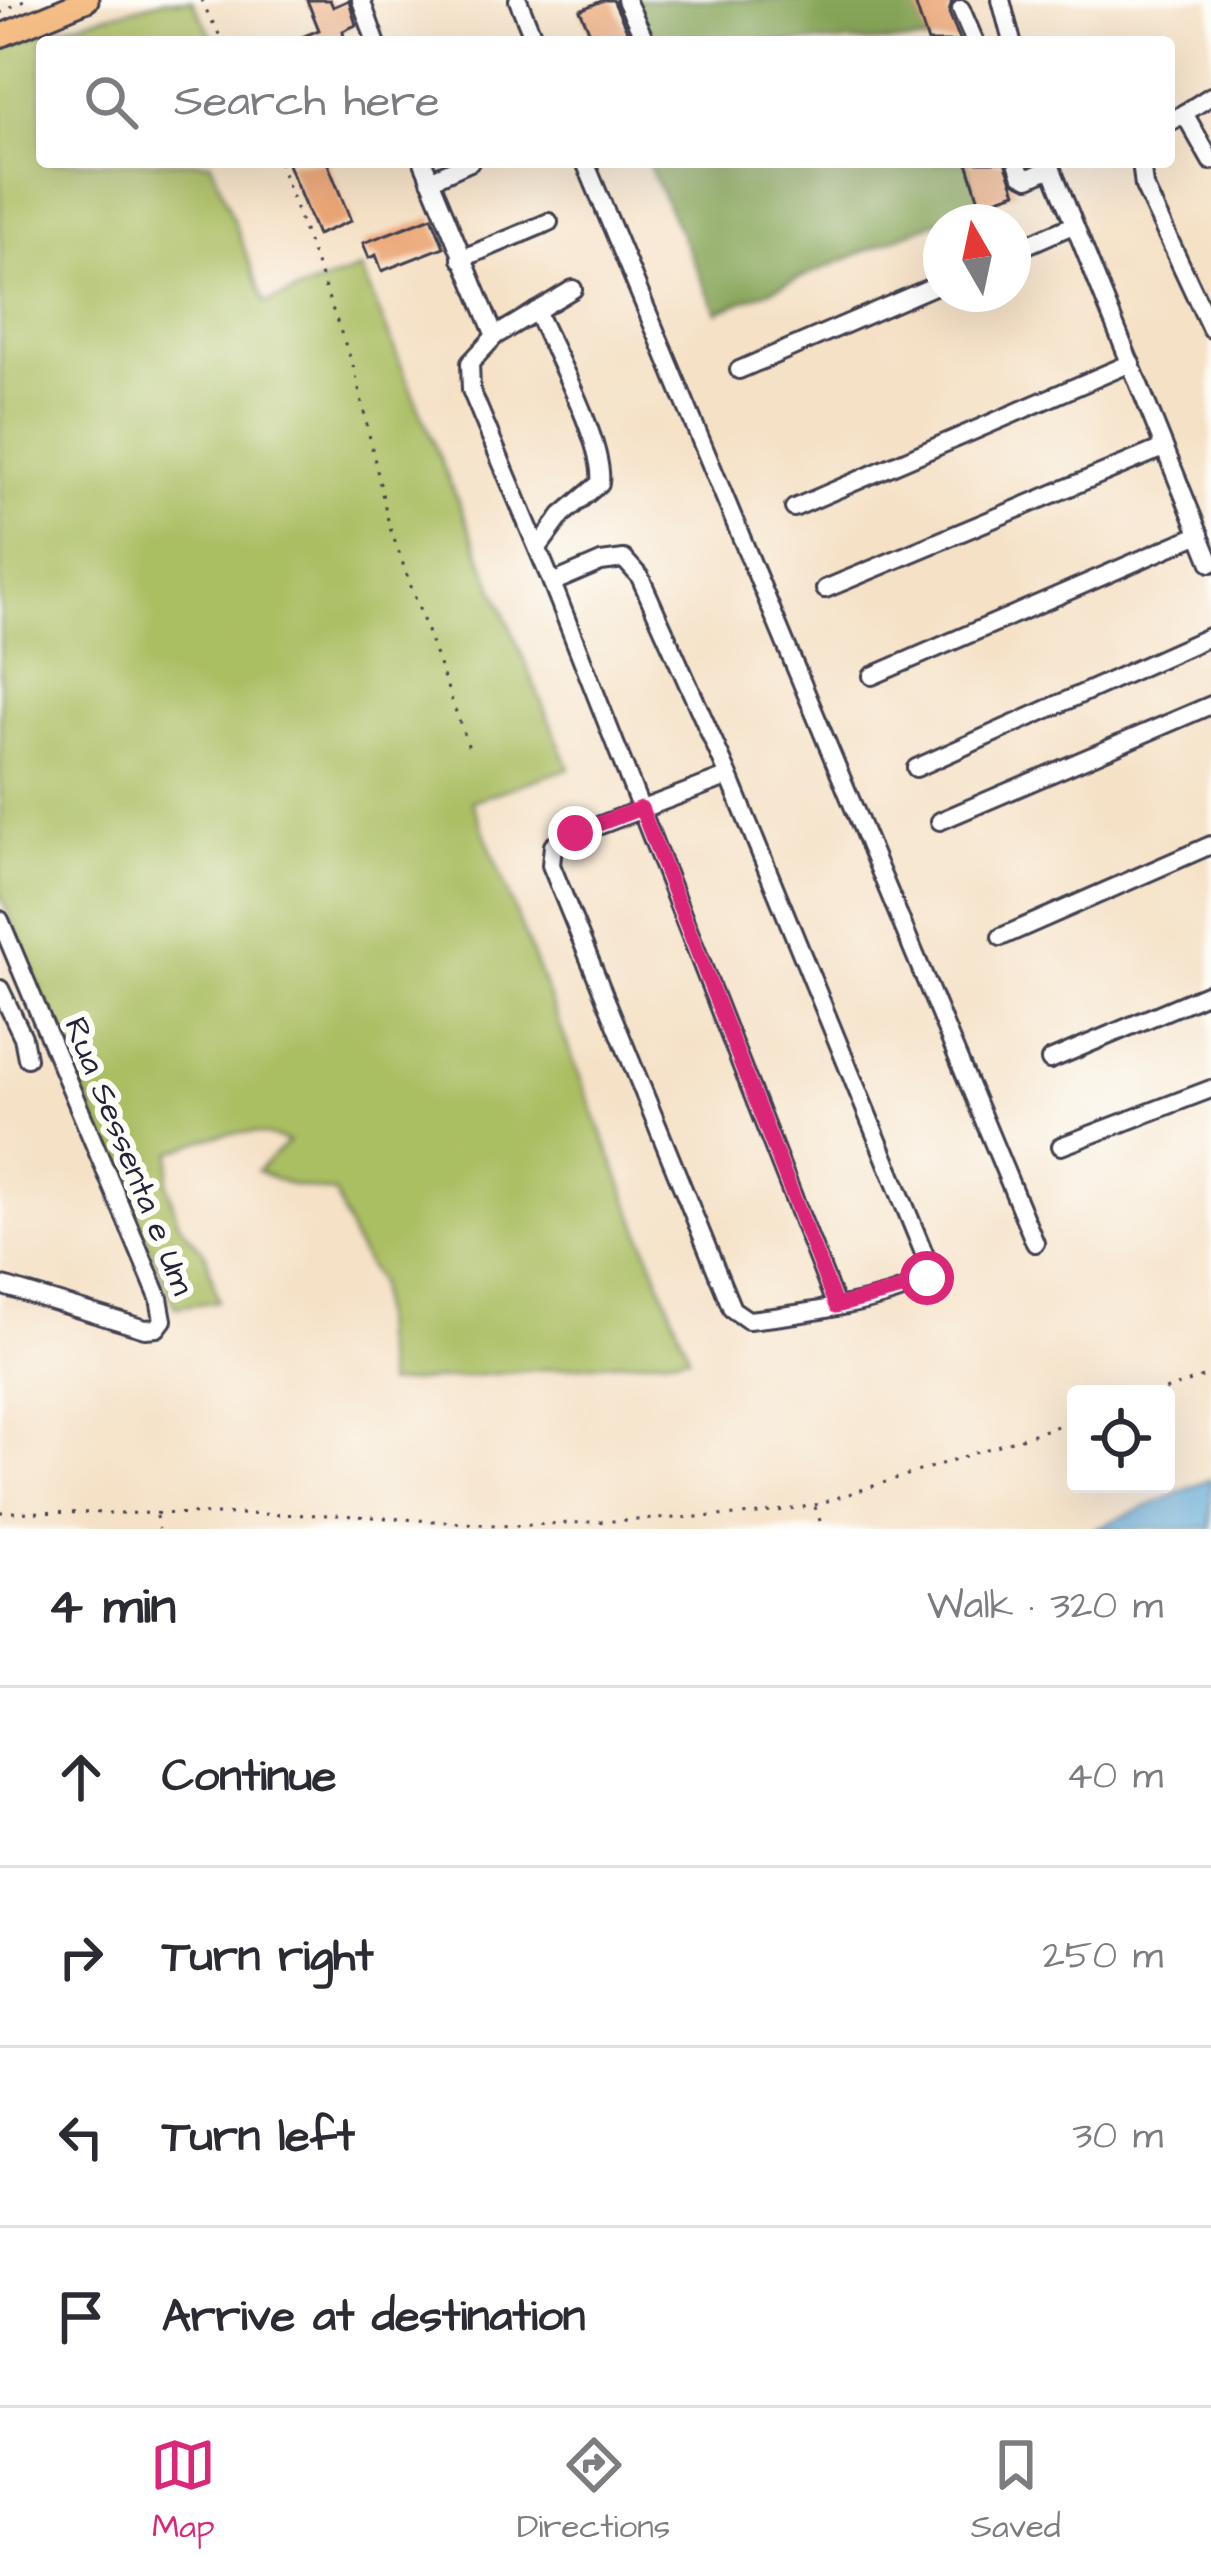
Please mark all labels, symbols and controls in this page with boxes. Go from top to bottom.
search box [36,36,1175,168]
icon: search [78,69,144,135]
text: Search here [174,71,440,133]
north arrow [923,204,1031,312]
route end [548,806,602,860]
street label: Rua Sessenta e Um [52,1010,206,1302]
route start [900,1251,954,1305]
map controls [1067,1385,1175,1493]
button: locate [1067,1385,1175,1493]
text: 4 min [48,1572,176,1643]
text: Walk · 320 m [927,1580,1163,1634]
icon: ahead [48,1744,114,1810]
text: Continue [162,1746,336,1808]
text: 40 m [1066,1750,1163,1804]
icon: right [48,1924,114,1990]
text: Turn right [162,1926,374,1988]
text: 250 m [1042,1930,1163,1984]
icon: left [48,2104,114,2170]
text: Turn left [162,2106,355,2168]
text: 30 m [1073,2110,1163,2164]
icon: arrive [48,2284,114,2350]
text: Arrive at destination [162,2286,585,2348]
tab: Map [150,2432,216,2550]
tab: Directions [517,2432,670,2550]
tab: Saved [971,2432,1061,2550]

